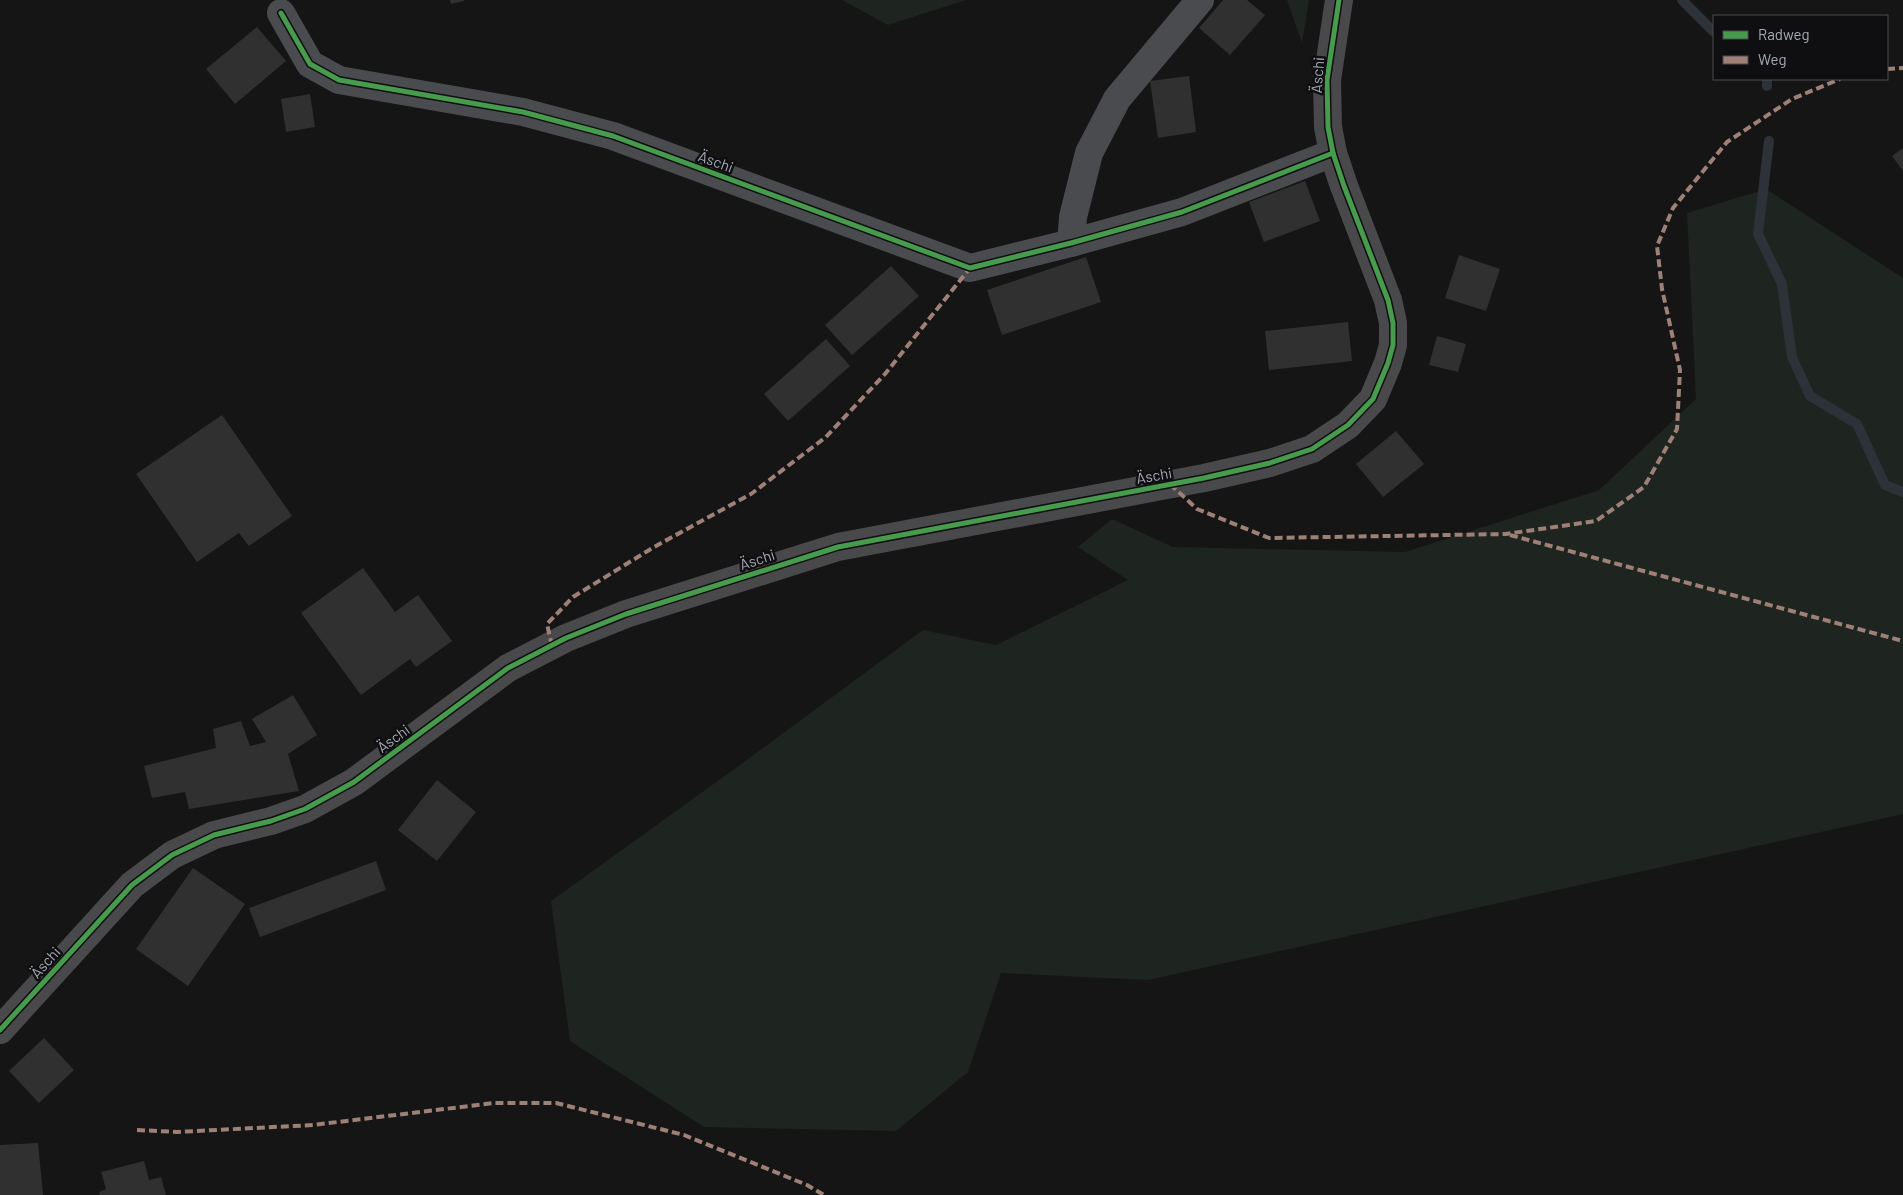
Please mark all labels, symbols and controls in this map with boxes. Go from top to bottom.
legend [1713,15,1888,80]
text: Radweg [1758,25,1810,43]
text: Weg [1758,50,1786,68]
street label: Äschi [1307,56,1327,94]
street label: Äschi [696,146,736,176]
street label: Äschi [1135,463,1173,487]
street label: Äschi [737,545,777,573]
street label: Äschi [373,720,413,756]
street label: Äschi [26,943,64,981]

